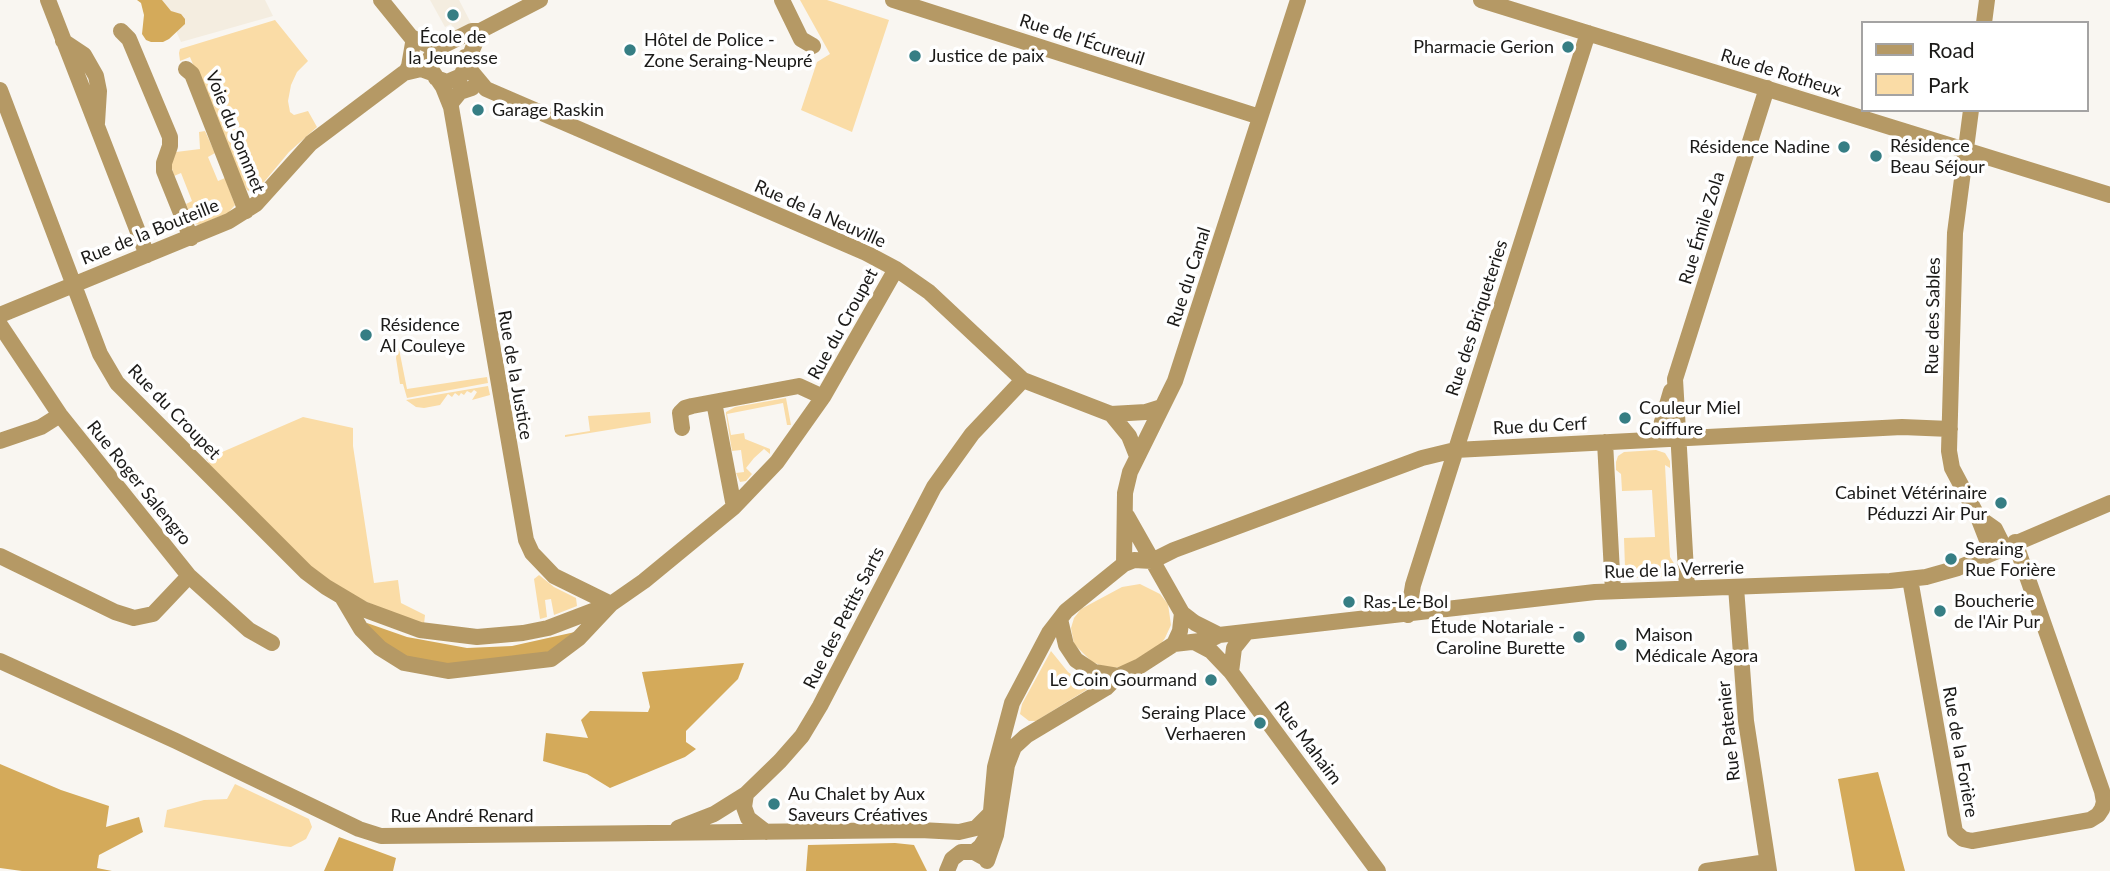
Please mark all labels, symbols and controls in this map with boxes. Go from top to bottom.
marker: École de la Jeunesse [445,7,461,23]
street label: Rue de l'Écureuil [1017,10,1147,70]
legend [1862,21,2089,112]
place label: École de la Jeunesse [408,26,498,68]
place label: Hôtel de Police - Zone Seraing-Neupré [644,29,813,72]
place label: Pharmacie Gerion [1413,36,1554,58]
text: Road [1928,37,1975,62]
marker: Pharmacie Gerion [1560,39,1576,55]
marker: Hôtel de Police - Zone Seraing-Neupré [622,42,638,58]
street label: Rue de Rotheux [1718,44,1844,102]
place label: Justice de paix [929,45,1044,67]
marker: Justice de paix [907,48,923,64]
street label: Voie du Sommet [201,68,269,196]
text: Park [1928,72,1969,97]
place label: Garage Raskin [492,99,604,121]
marker: Garage Raskin [470,102,486,118]
place label: Résidence Beau Séjour [1890,135,1985,178]
place label: Résidence Nadine [1689,136,1830,158]
marker: Résidence Nadine [1836,139,1852,155]
marker: Résidence Beau Séjour [1868,148,1884,164]
street label: Rue Émile Zola [1675,169,1729,287]
street label: Rue de la Neuville [751,175,889,253]
street label: Rue de la Bouteille [78,194,222,270]
street label: Rue du Canal [1163,224,1215,330]
street label: Rue des Briqueteries [1442,237,1512,399]
street label: Rue des Sables [1921,257,1945,375]
street label: Rue du Croupet [803,264,883,384]
street label: Rue de la Justice [493,308,537,442]
place label: Résidence Al Couleye [380,314,465,356]
marker: Résidence Al Couleye [358,327,374,343]
street label: Rue du Croupet [123,360,225,464]
place label: Couleur Miel Coiffure [1639,397,1741,440]
marker: Couleur Miel Coiffure [1617,410,1633,426]
street label: Rue du Cerf [1493,413,1587,439]
street label: Rue Roger Salengro [82,416,196,550]
place label: Cabinet Vétérinaire Péduzzi Air Pur [1835,482,1987,524]
marker: Cabinet Vétérinaire Péduzzi Air Pur [1993,495,2009,511]
place label: Seraing Rue Forière [1965,538,2056,580]
street label: Rue des Petits Sarts [799,544,889,692]
marker: Seraing Rue Forière [1943,551,1959,567]
street label: Rue de la Verrerie [1604,557,1744,583]
place label: Boucherie de l'Air Pur [1954,590,2040,632]
place label: Ras-Le-Bol [1363,591,1448,613]
marker: Ras-Le-Bol [1341,594,1357,610]
marker: Boucherie de l'Air Pur [1932,603,1948,619]
place label: Étude Notariale - Caroline Burette [1431,616,1565,658]
place label: Maison Médicale Agora [1635,624,1758,666]
marker: Étude Notariale - Caroline Burette [1571,629,1587,645]
marker: Maison Médicale Agora [1613,637,1629,653]
place label: Le Coin Gourmand [1050,669,1197,691]
marker: Le Coin Gourmand [1203,672,1219,688]
street label: Rue Patenier [1713,680,1745,782]
street label: Rue de la Forière [1938,685,1982,819]
street label: Rue Mahaim [1270,697,1346,789]
place label: Seraing Place Verhaeren [1141,702,1246,744]
marker: Seraing Place Verhaeren [1252,715,1268,731]
place label: Au Chalet by Aux Saveurs Créatives [788,783,928,826]
marker: Au Chalet by Aux Saveurs Créatives [766,796,782,812]
street label: Rue André Renard [390,805,534,827]

